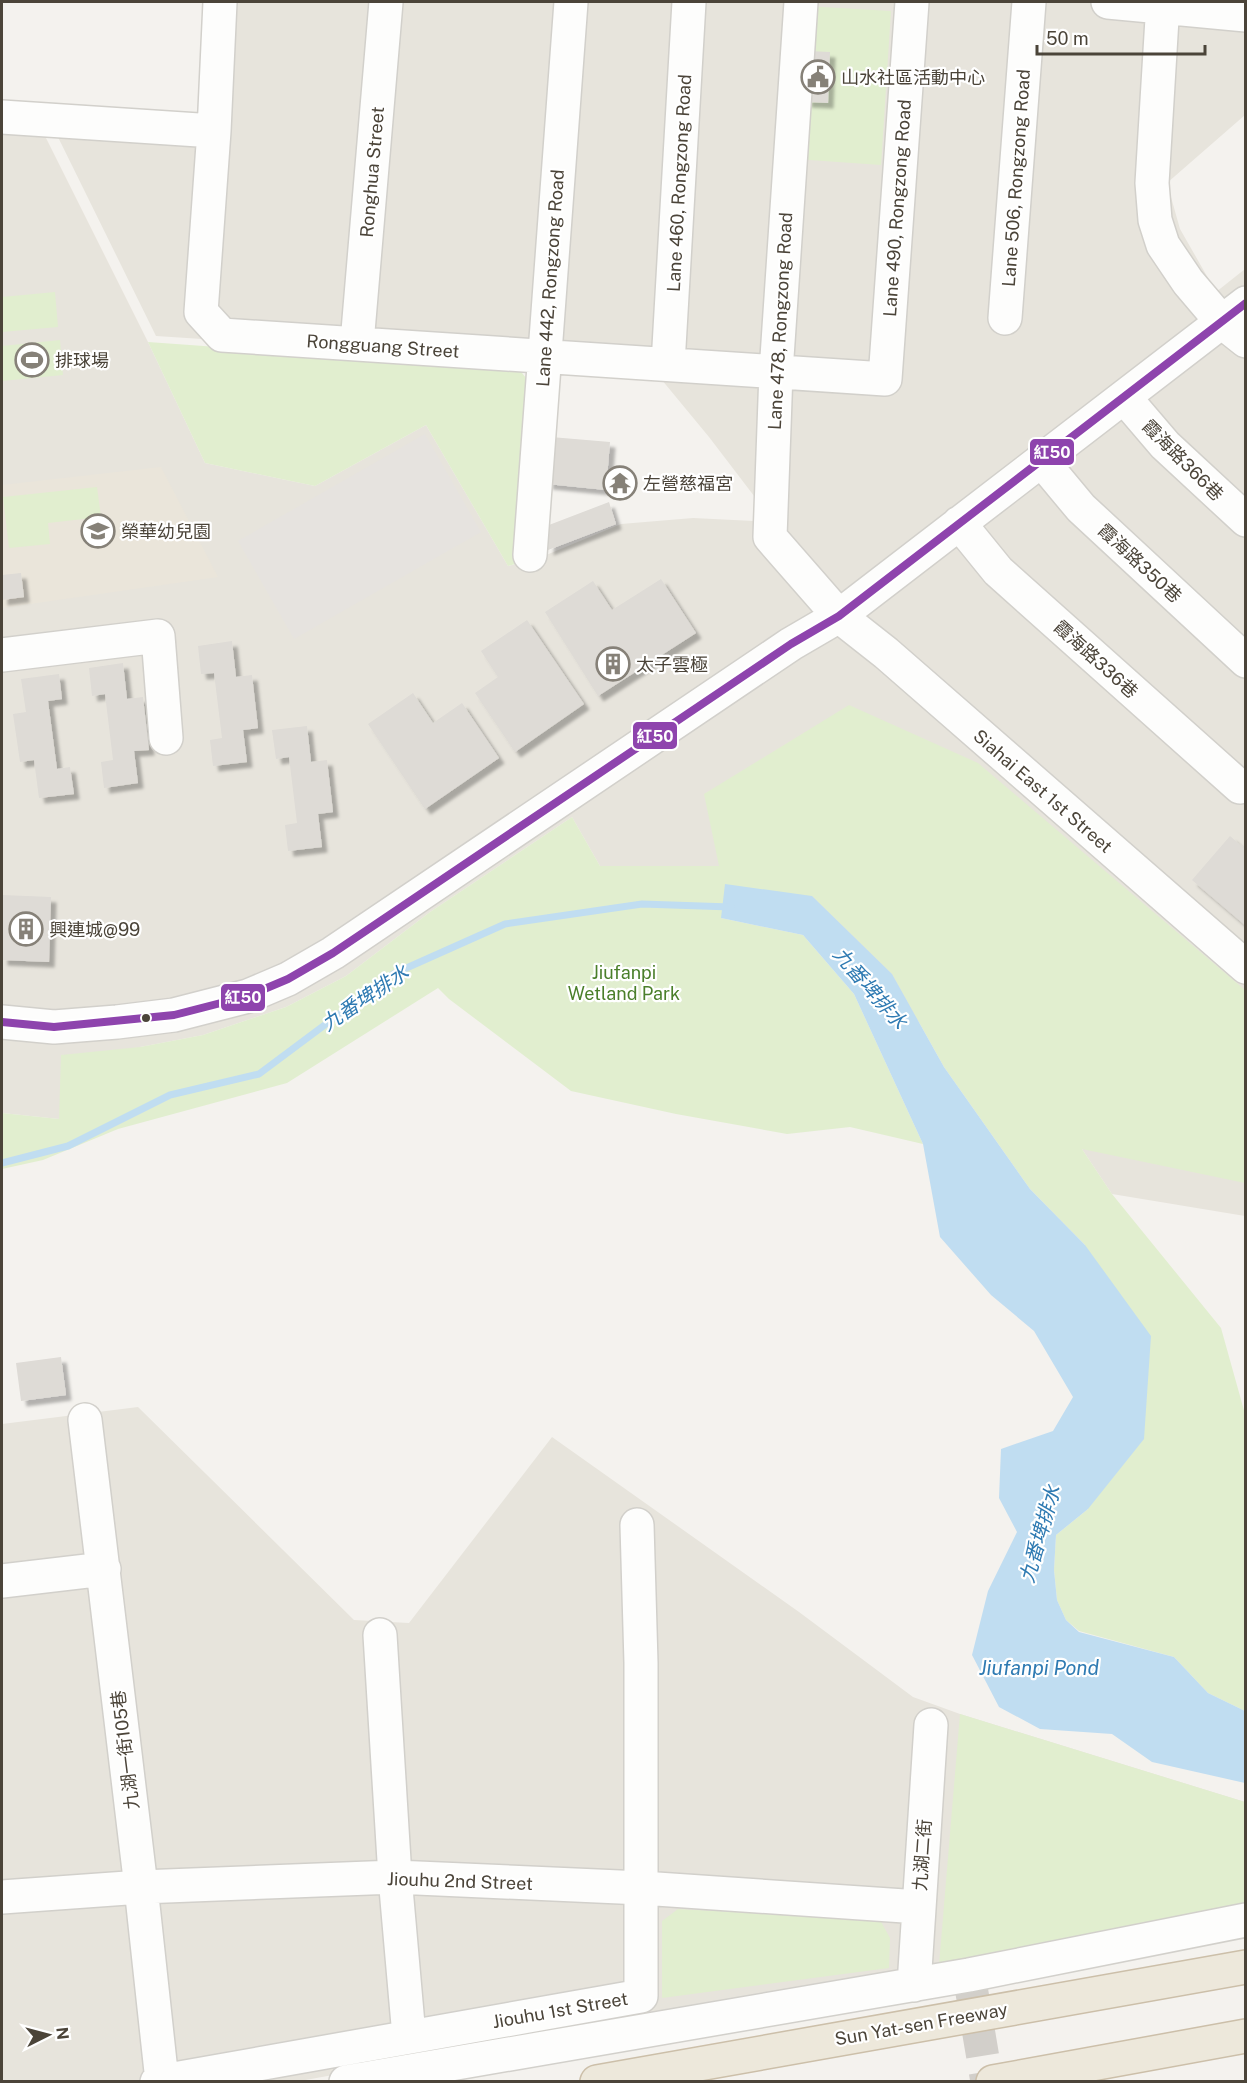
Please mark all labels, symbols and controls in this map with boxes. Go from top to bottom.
scale bar [1037,18,1205,56]
text: 50 m [1046,28,1089,49]
public building icon: 山水社區活動中心 [800,59,836,95]
place label: 山水社區活動中心 [841,67,985,88]
street label: Lane 506, Rongzong Road [998,68,1034,288]
street label: Lane 460, Rongzong Road [663,74,695,292]
street label: Lane 490, Rongzong Road [879,99,915,317]
street label: Ronghua Street [356,106,388,238]
street label: Lane 442, Rongzong Road [532,169,568,387]
street label: Lane 478, Rongzong Road [764,212,796,430]
street label: Rongguang Street [306,330,460,362]
sports icon: 排球場 [14,342,50,378]
place label: 排球場 [55,350,109,371]
street label: 霞海路366巷 [1138,415,1228,505]
line badge: 紅50 [1029,438,1075,466]
text: 紅50 [1033,443,1071,462]
temple icon: 左營慈福宮 [602,465,638,501]
place label: 左營慈福宮 [643,473,733,494]
school or university icon: 榮華幼兒園 [80,513,116,549]
street label: 霞海路350巷 [1094,519,1186,607]
place label: 榮華幼兒園 [121,521,211,542]
street label: 霞海路336巷 [1050,616,1142,702]
building icon: 太子雲極 [595,646,631,682]
place label: 太子雲極 [636,654,708,675]
line badge: 紅50 [632,721,678,750]
street label: Siahai East 1st Street [969,725,1117,857]
text: 紅50 [636,727,674,746]
building icon: 興連城@99 [8,911,44,947]
place label: 興連城@99 [49,919,140,940]
water label: 九番埤排水 [828,942,913,1034]
water label: 九番埤排水 [317,960,414,1036]
park label: Jiufanpi Wetland Park [568,962,680,1004]
line badge: 紅50 [220,983,266,1012]
text: 紅50 [224,988,262,1007]
unlabelled marker [140,1012,152,1024]
water label: 九番埤排水 [1015,1482,1066,1585]
water label: Jiufanpi Pond [979,1656,1100,1680]
street label: 九湖一街105巷 [107,1689,143,1811]
street label: 九湖二街 [909,1818,935,1892]
street label: Jiouhu 2nd Street [387,1868,533,1894]
street label: Jiouhu 1st Street [490,1988,630,2032]
street label: Sun Yat-sen Freeway [833,1998,1009,2050]
north arrow [18,2005,78,2065]
text: N [52,2026,73,2041]

